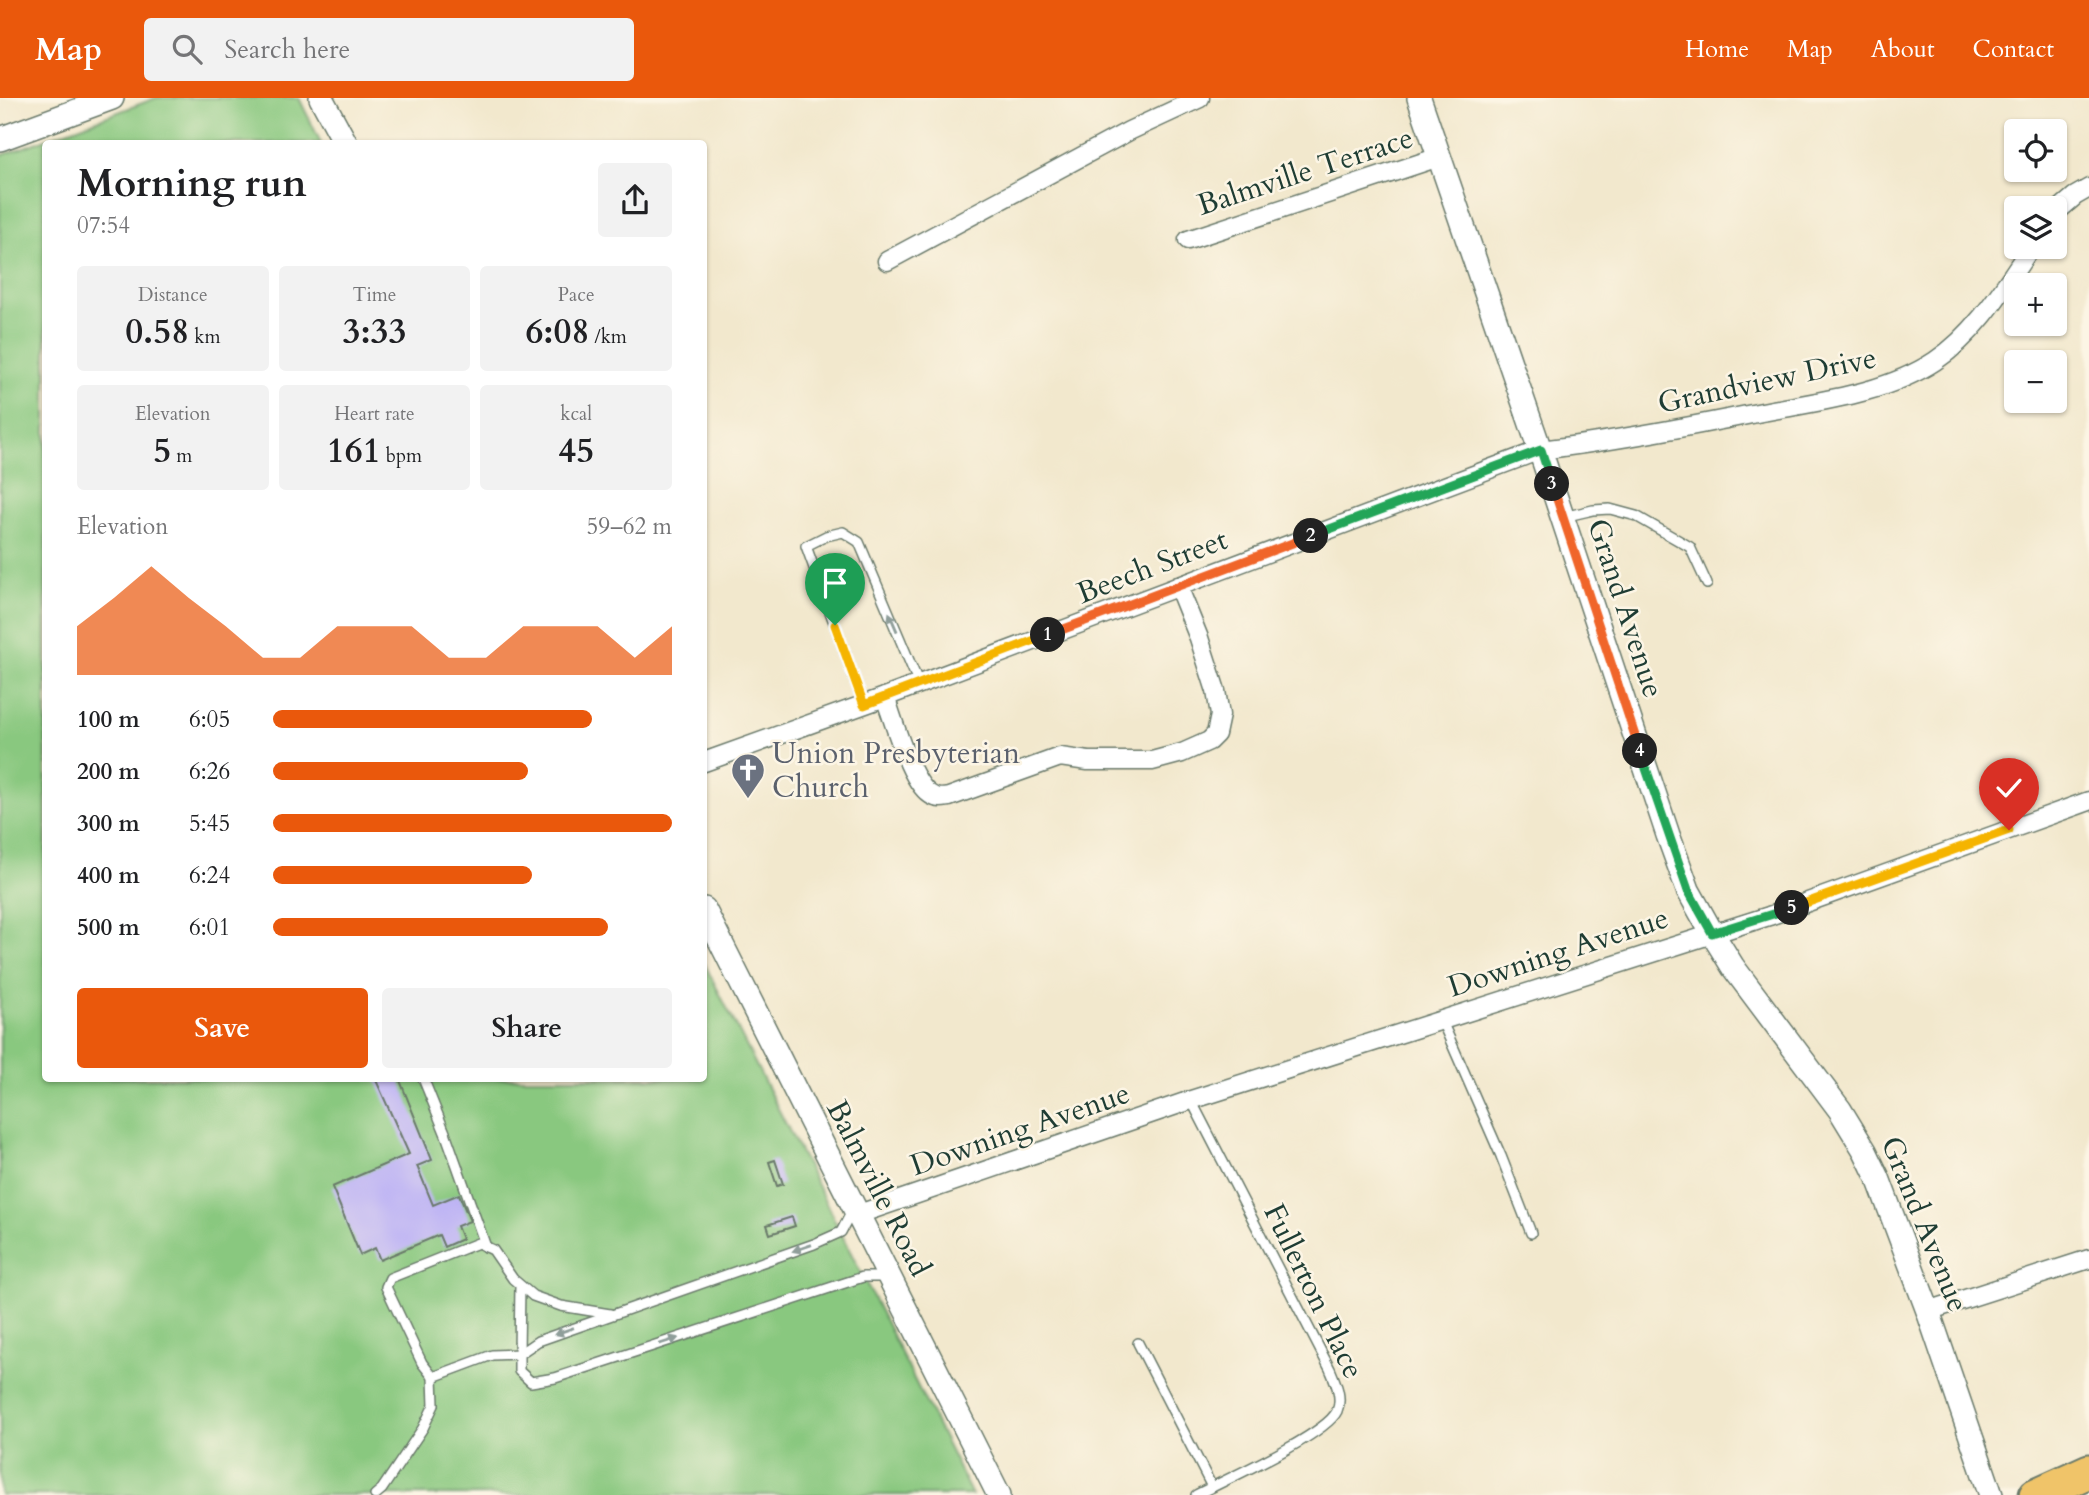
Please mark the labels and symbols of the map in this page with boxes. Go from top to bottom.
street label: Balmville Terrace [1192,117,1418,226]
street label: Grandview Drive [1654,337,1880,424]
pin: 3 [1534,466,1570,502]
street label: Grand Avenue [1577,513,1674,703]
pin: 2 [1294,518,1328,554]
street label: Beech Street [1071,519,1234,614]
pin [805,553,865,625]
one-way arrow [887,611,898,632]
pin: 1 [1030,618,1066,652]
place label: Union Presbyterian Church [772,733,1020,808]
pin: 4 [1622,734,1658,768]
church icon: Union Presbyterian Church [729,751,767,800]
pin [1979,758,2039,830]
pin: 5 [1774,890,1810,926]
street label: Downing Avenue [1443,898,1674,1007]
street label: Downing Avenue [905,1073,1135,1186]
street label: Balmville Road [817,1093,941,1283]
street label: Grand Avenue [1871,1130,1978,1318]
street label: Fullerton Place [1254,1197,1374,1386]
one-way arrow [791,1243,812,1254]
one-way arrow [553,1326,574,1337]
one-way arrow [658,1336,679,1346]

